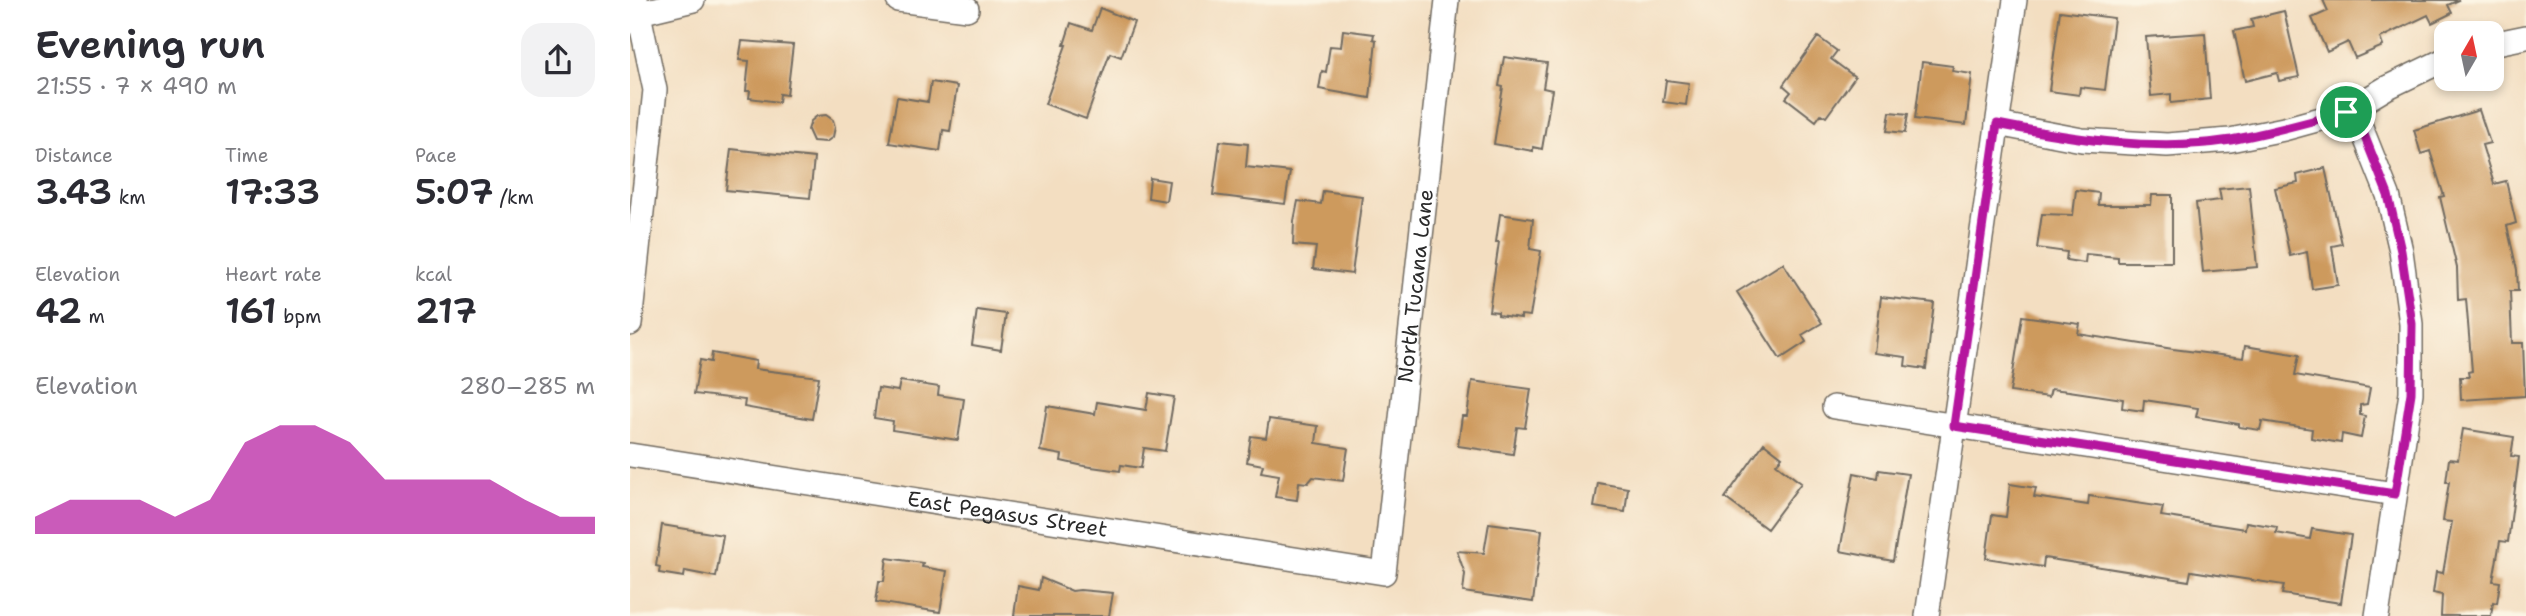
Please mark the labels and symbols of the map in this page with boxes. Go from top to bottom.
north arrow [2434,21,2504,91]
pin [2316,82,2376,142]
street label: North Tucana Lane [1391,188,1440,384]
street label: East Pegasus Street [905,485,1109,544]

